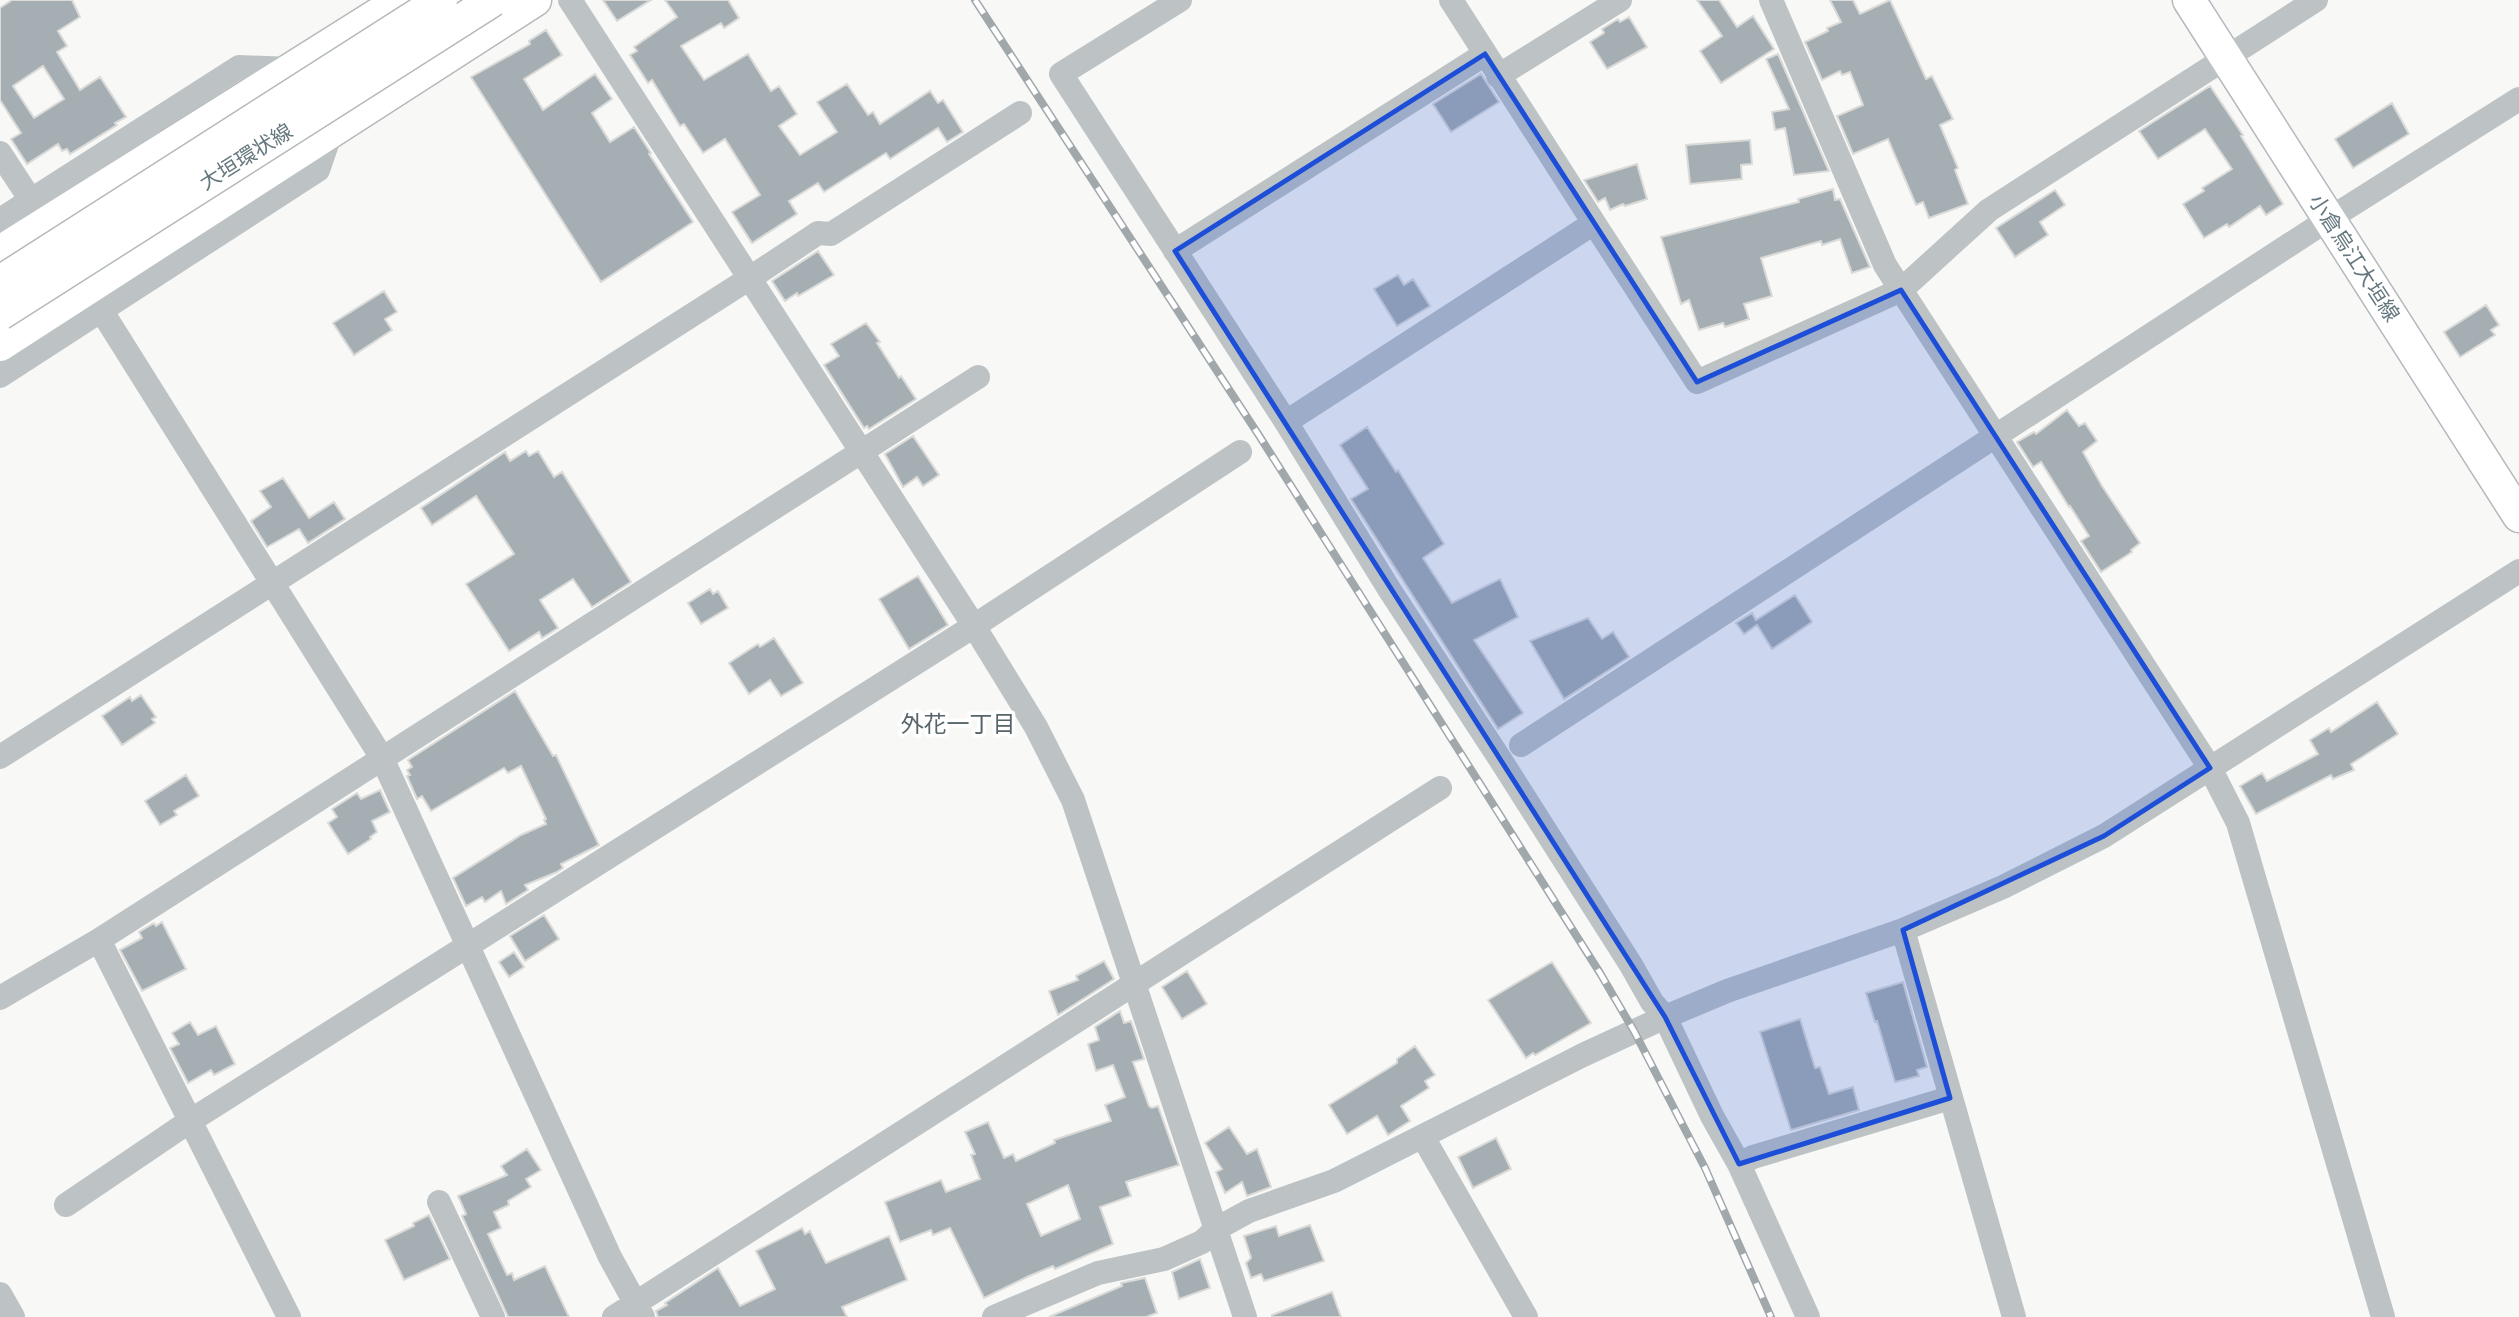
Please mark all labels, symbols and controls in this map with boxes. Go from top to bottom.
street label: 大垣環状線 [194,117,297,196]
street label: 小倉烏江大垣線 [2303,189,2406,327]
district label: 外花一丁目 [901,709,1016,739]

